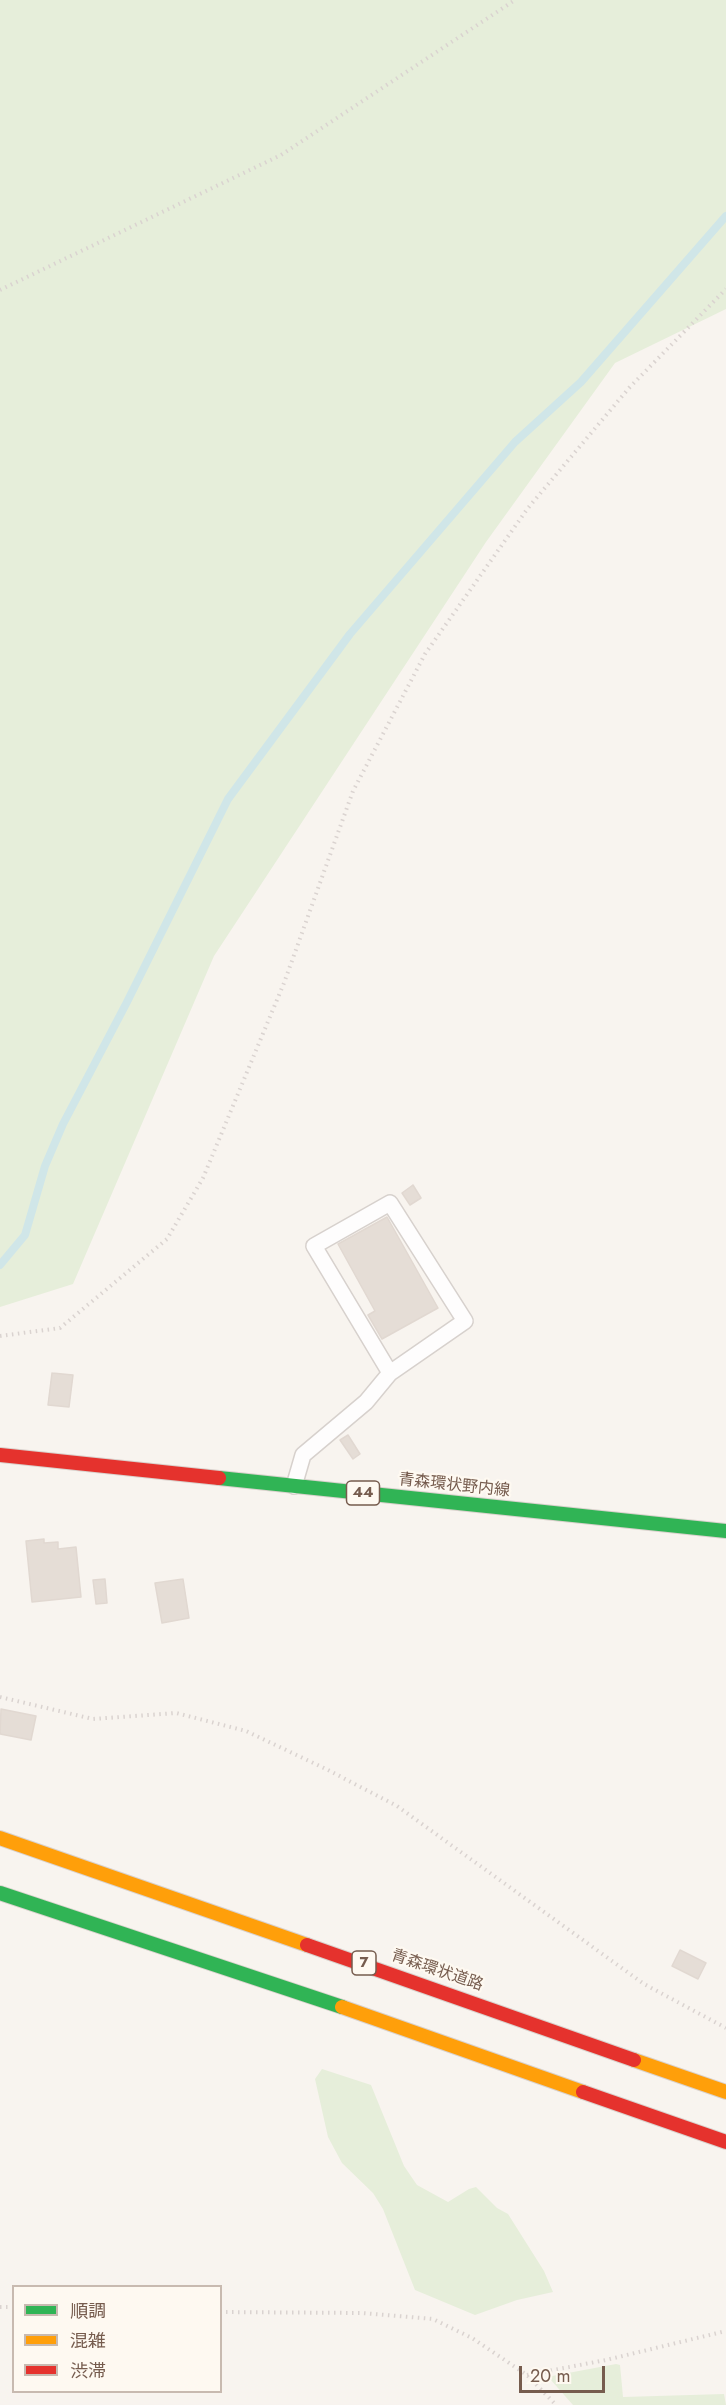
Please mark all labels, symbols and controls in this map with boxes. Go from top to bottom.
street label: 青森環状野内線 [397,1471,511,1501]
road number: 44 [346,1481,380,1505]
street label: 青森環状道路 [388,1946,486,1996]
road number: 7 [352,1951,376,1975]
legend [12,2285,222,2393]
text: 順調 [70,2298,106,2324]
text: 混雑 [70,2328,106,2354]
scale bar [522,2354,608,2392]
text: 渋滞 [70,2358,106,2384]
text: 20 m [530,2363,570,2389]

